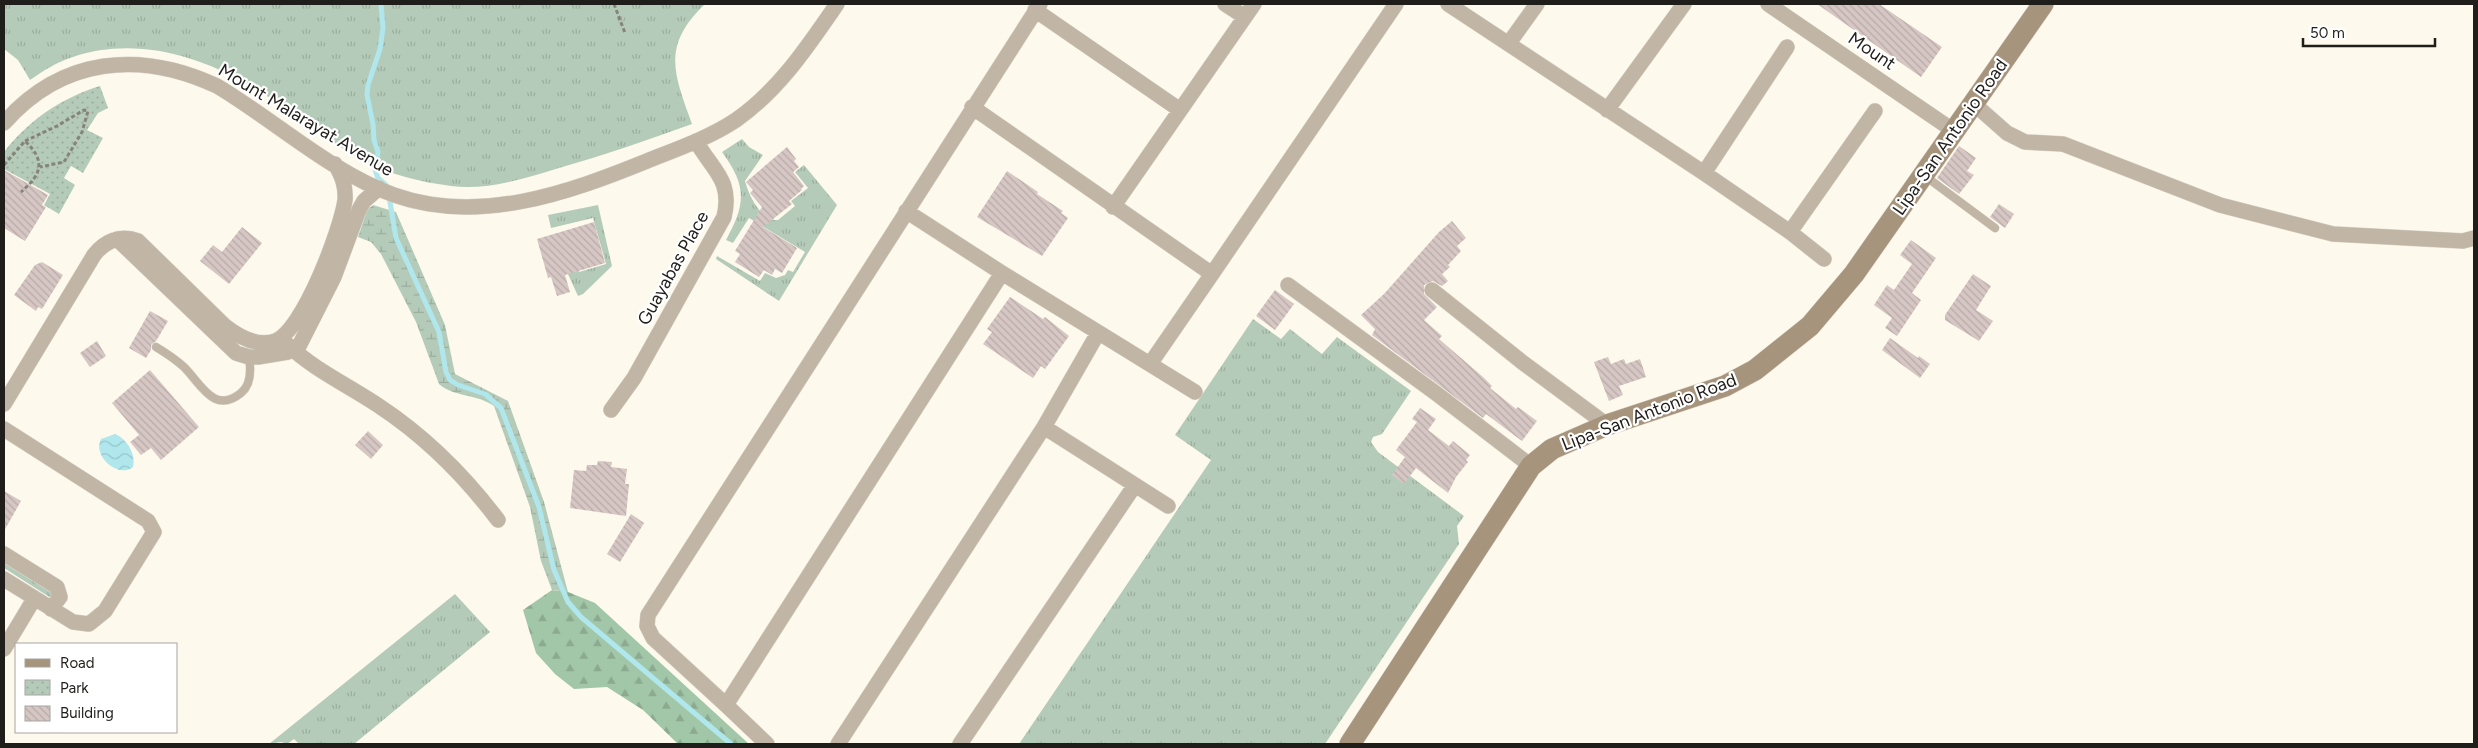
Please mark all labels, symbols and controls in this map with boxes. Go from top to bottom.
scale bar [2303,15,2436,47]
text: 50 m [2310,24,2345,42]
street label: Mount [1844,27,1900,75]
street label: Lipa-San Antonio Road [1888,55,2012,219]
street label: Mount Malarayat Avenue [215,59,398,181]
street label: Guayabas Place [633,207,713,329]
street label: Lipa-San Antonio Road [1558,368,1740,456]
legend [15,643,178,733]
text: Road [60,654,95,672]
text: Park [60,679,89,697]
text: Building [60,704,114,722]

